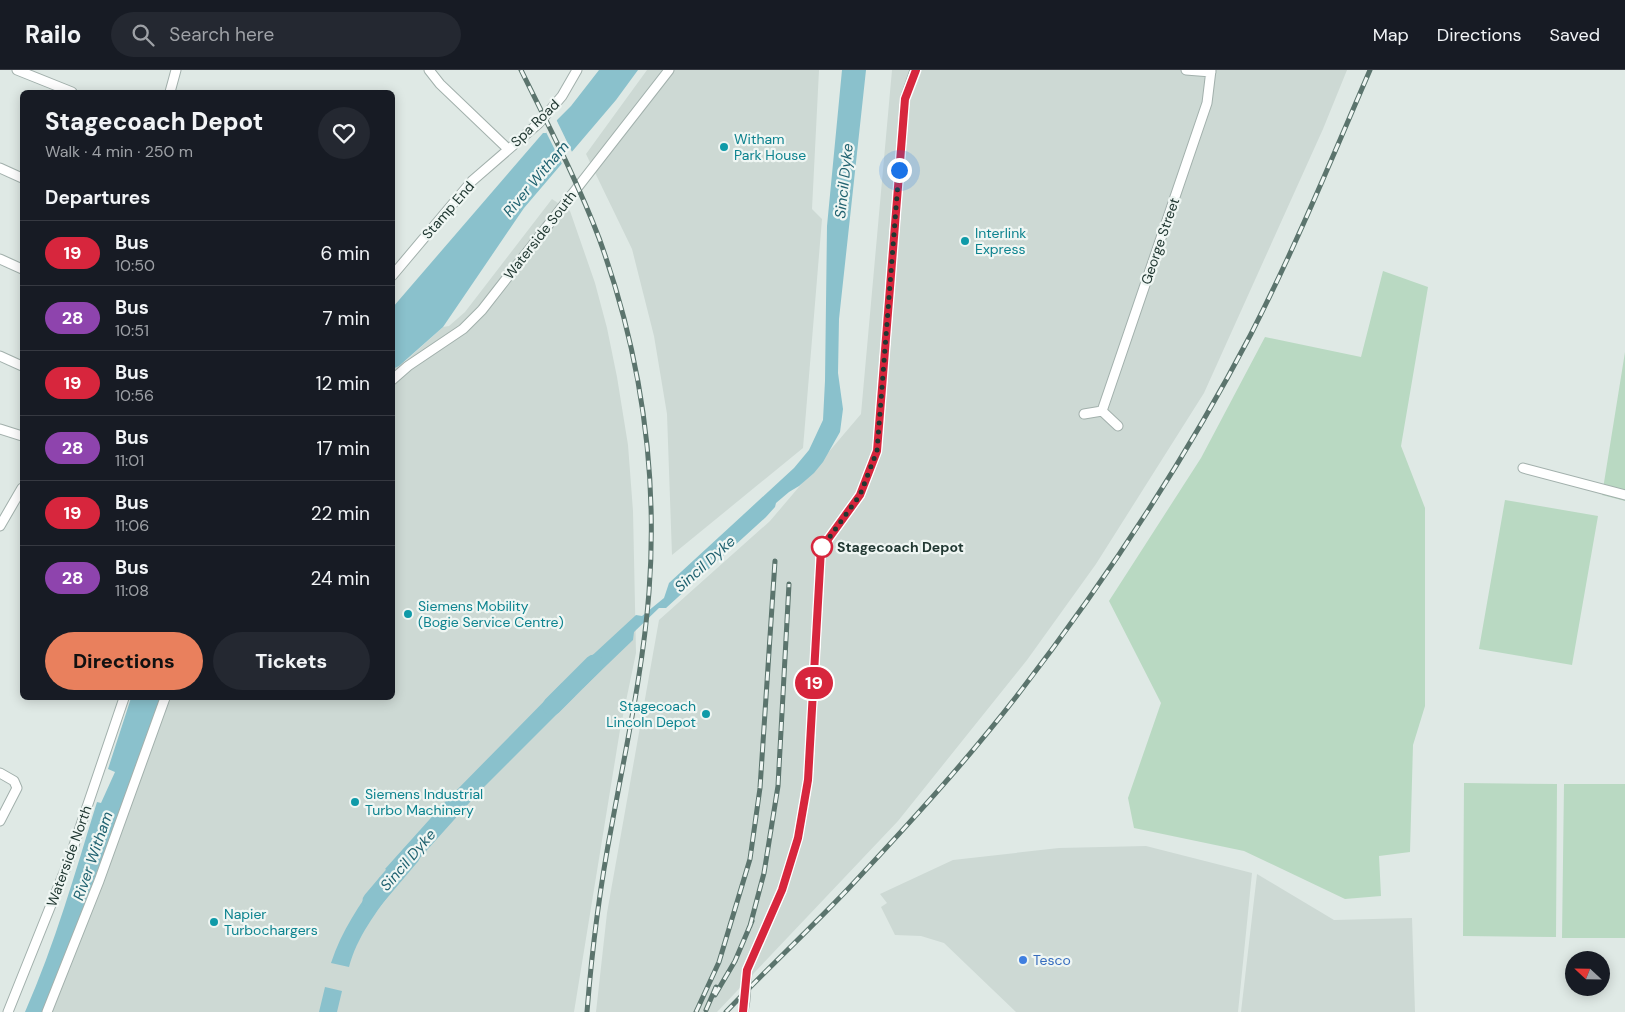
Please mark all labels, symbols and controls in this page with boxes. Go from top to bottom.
search box [111,12,461,57]
text: Railo [25,19,81,50]
icon: search [129,21,157,49]
text: Search here [169,22,274,47]
text: Map [1373,23,1409,47]
text: Directions [1437,23,1522,47]
text: Saved [1550,23,1600,47]
street label: Spa Road [507,95,563,151]
text: Stagecoach Depot [45,106,263,137]
button: heart [318,107,370,159]
place label: Witham Park House [734,130,806,164]
water label: River Witham [499,137,573,221]
text: Walk · 4 min · 250 m [45,141,193,162]
marker: Witham Park House [718,141,730,153]
water label: Sincil Dyke [830,142,858,220]
your location [887,158,912,183]
street label: Stamp End [418,177,478,243]
text: Departures [45,185,150,210]
street label: Waterside South [500,187,580,283]
street label: George Street [1137,195,1183,287]
place label: Interlink Express [975,224,1026,258]
text: Bus [115,230,149,255]
marker: Interlink Express [959,235,971,247]
text: 19 [64,241,81,265]
text: 6 min [321,241,370,266]
text: 10:50 [115,255,155,276]
text: Bus [115,295,149,320]
text: 28 [62,306,83,330]
text: 7 min [322,306,370,331]
text: 10:51 [115,320,149,341]
text: Bus [115,360,149,385]
text: 19 [64,371,81,395]
text: 12 min [316,371,370,396]
text: 10:56 [115,385,154,406]
text: Bus [115,425,149,450]
text: 28 [62,436,83,460]
text: 17 min [316,436,370,461]
text: 11:01 [115,450,144,471]
text: Bus [115,490,149,515]
text: 19 [64,501,81,525]
text: 22 min [311,501,370,526]
text: 11:06 [115,515,149,536]
water label: Sincil Dyke [670,531,740,597]
marker: Stagecoach Depot [811,536,833,558]
place label: Stagecoach Depot [837,538,964,556]
text: Bus [115,555,149,580]
text: 28 [62,566,83,590]
text: 24 min [310,566,370,591]
text: 11:08 [115,580,149,601]
place label: Siemens Mobility (Bogie Service Centre) [418,597,564,631]
marker: Siemens Mobility (Bogie Service Centre) [402,608,414,620]
button: Directions [45,632,203,690]
button: Tickets [213,632,370,690]
line badge: 19 [792,667,836,699]
text: 19 [805,671,823,695]
place label: Stagecoach Lincoln Depot [606,697,696,731]
marker: Stagecoach Lincoln Depot [700,708,712,720]
place label: Siemens Industrial Turbo Machinery [365,785,483,819]
marker: Siemens Industrial Turbo Machinery [349,796,361,808]
street label: Waterside North [42,803,96,909]
water label: River Witham [68,809,118,903]
water label: Sincil Dyke [376,825,441,895]
place label: Napier Turbochargers [224,905,318,939]
marker: Napier Turbochargers [208,916,220,928]
place label: Tesco [1033,951,1071,969]
north arrow [1565,951,1610,996]
map controls [1565,951,1610,996]
marker: Tesco [1017,954,1029,966]

